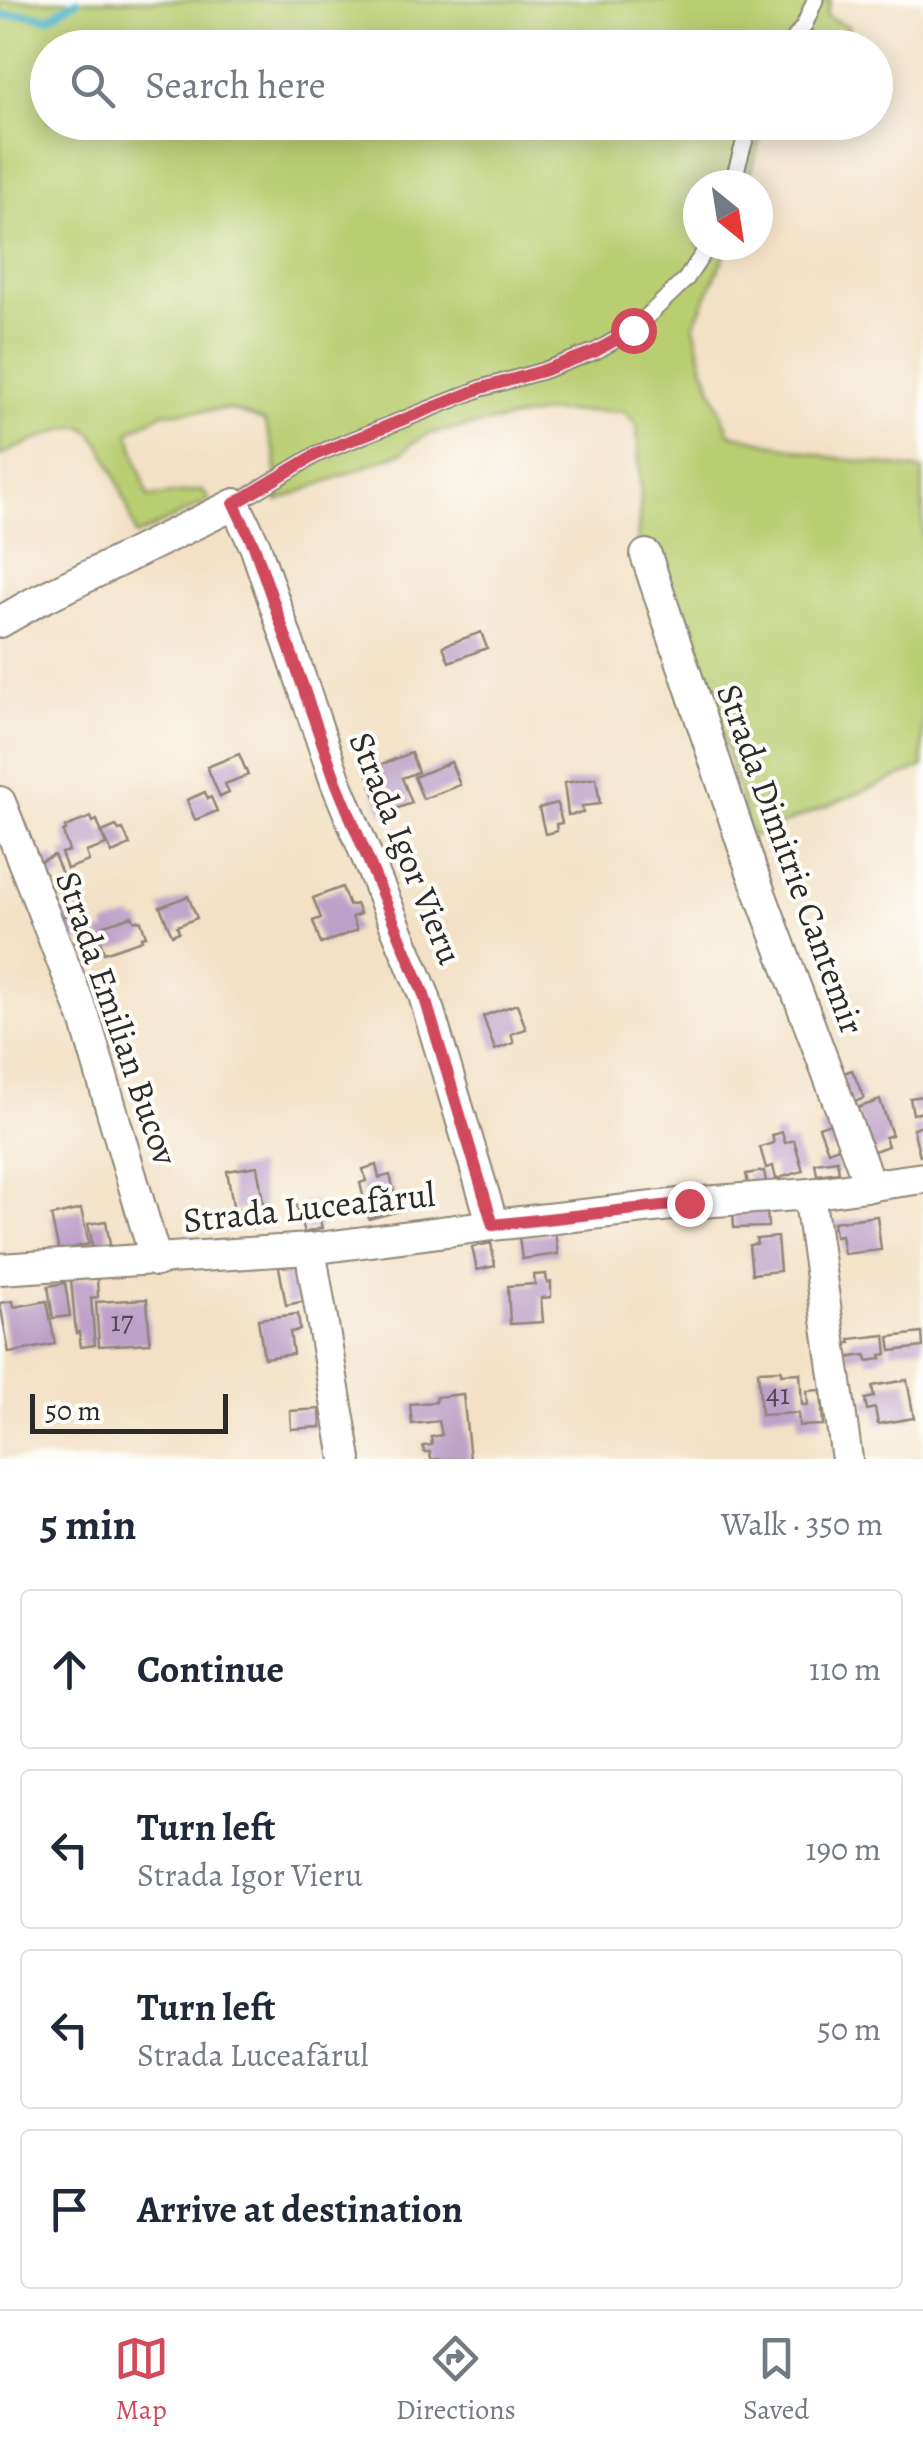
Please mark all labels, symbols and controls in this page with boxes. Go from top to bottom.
search box [30,30,893,140]
icon: search [65,58,120,113]
text: Search here [145,59,326,111]
north arrow [683,170,773,260]
route start [611,308,657,354]
street label: Strada Dimitrie Cantemir [705,677,877,1041]
street label: Strada Igor Vieru [338,725,474,971]
street label: Strada Emilian Bucov [44,865,190,1172]
street label: Strada Luceafărul [181,1170,437,1244]
route end [667,1181,713,1227]
house number: 17 [111,1301,134,1341]
house number: 41 [766,1374,790,1414]
scale bar [30,1389,228,1434]
text: 50 m [45,1392,101,1430]
text: 5 min [40,1496,136,1553]
text: Walk · 350 m [721,1502,883,1546]
icon: ahead [42,1642,97,1697]
text: Continue [137,1643,284,1695]
text: 110 m [809,1647,881,1691]
text: Turn left [137,1801,276,1853]
icon: left [42,1822,97,1877]
text: 190 m [805,1827,881,1871]
text: Strada Igor Vieru [137,1853,362,1897]
text: Turn left [137,1981,276,2033]
icon: left [42,2002,97,2057]
text: 50 m [817,2007,881,2051]
text: Strada Luceafărul [137,2033,368,2077]
icon: arrive [42,2182,97,2237]
text: Arrive at destination [137,2183,463,2235]
tab: Map [114,2331,169,2429]
tab: Directions [396,2331,516,2429]
tab: Saved [743,2331,809,2429]

